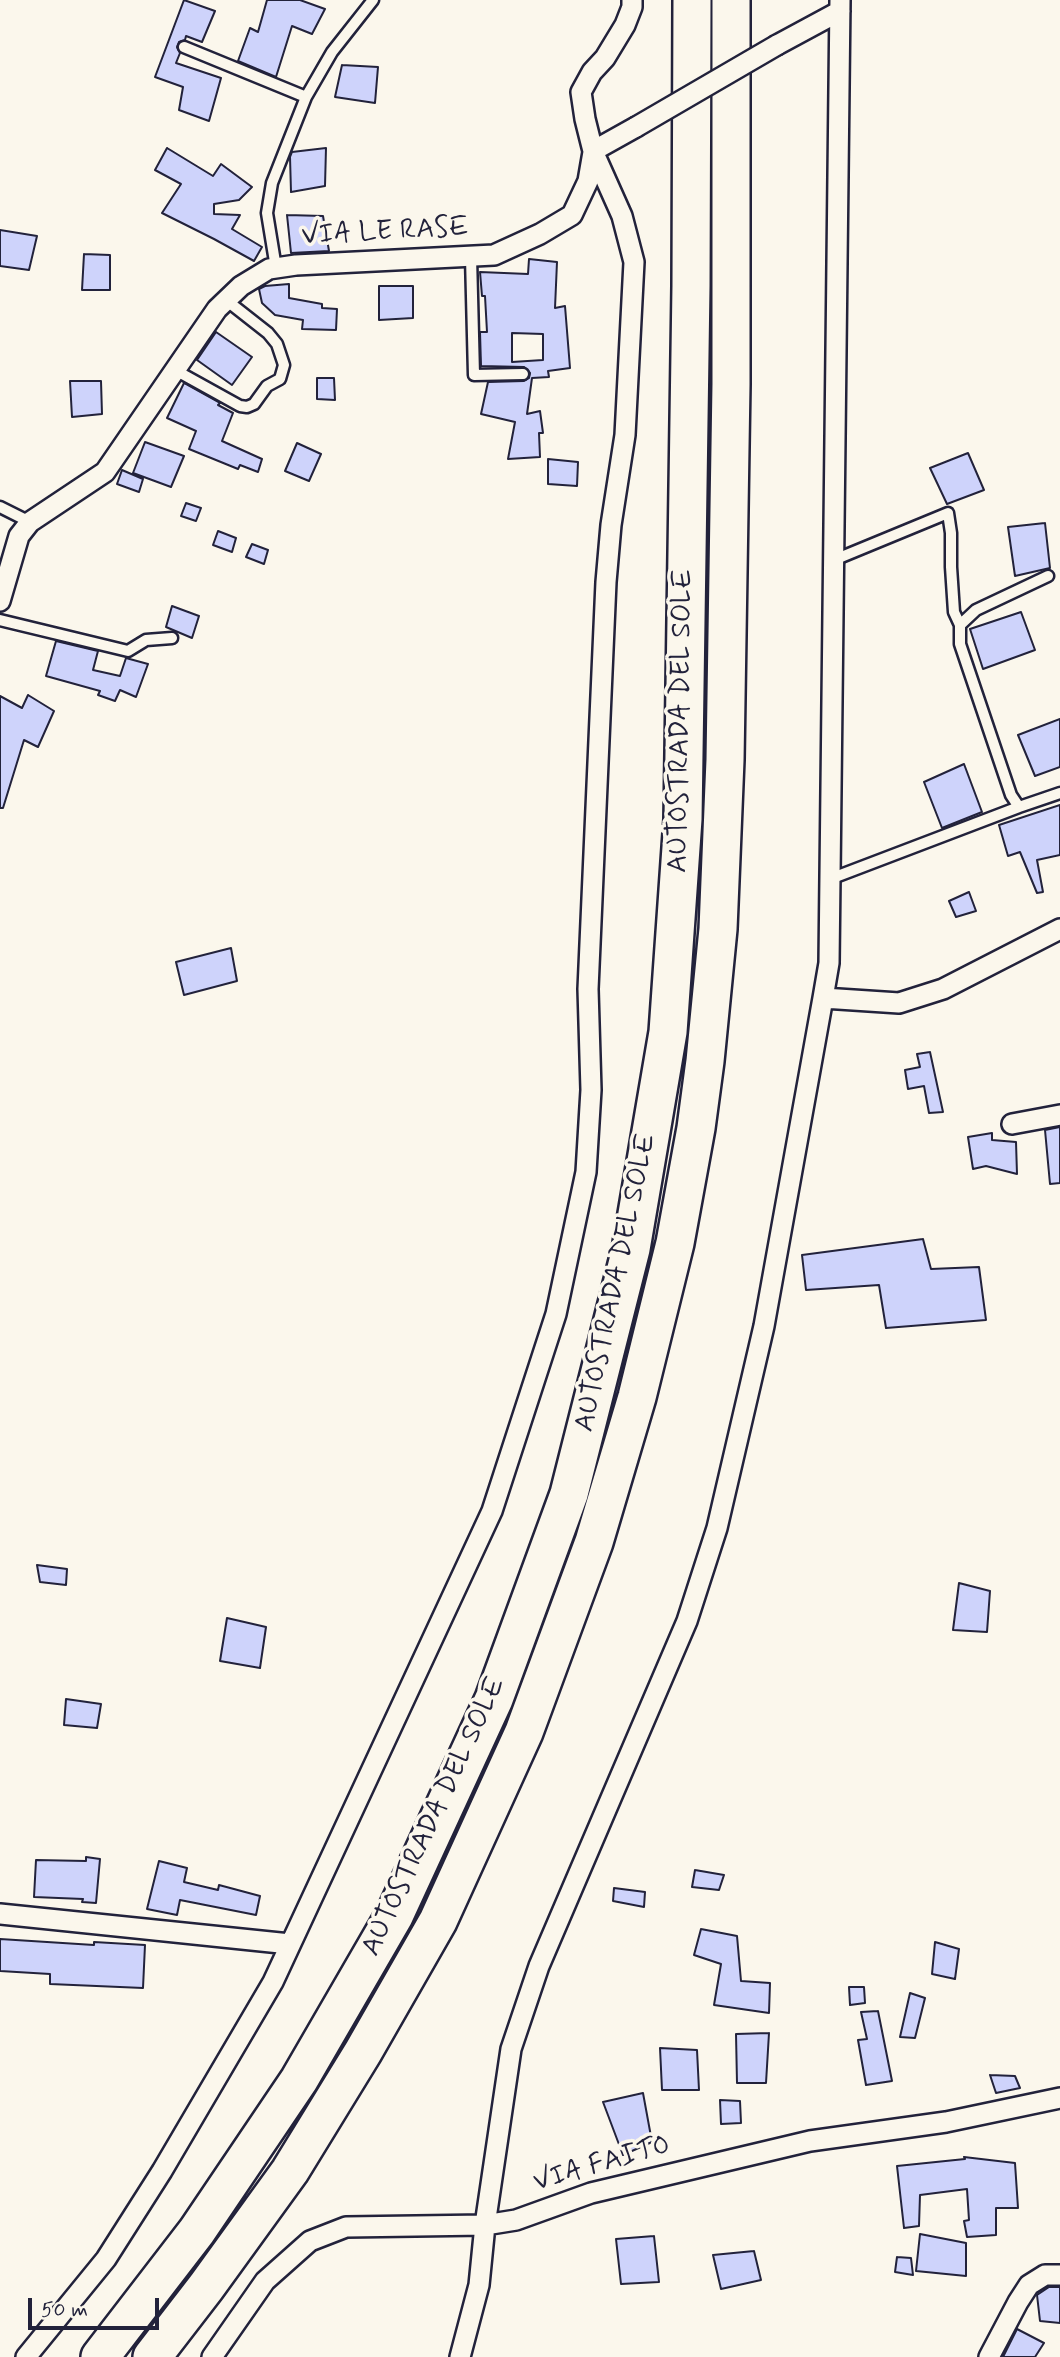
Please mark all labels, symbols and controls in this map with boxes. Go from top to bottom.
street label: VIA LE RASE [300,212,470,254]
street label: AUTOSTRADA DEL SOLE [663,569,701,873]
street label: AUTOSTRADA DEL SOLE [569,1131,665,1435]
street label: AUTOSTRADA DEL SOLE [356,1672,514,1962]
street label: VIA FAITO [530,2129,674,2201]
scale bar [32,2284,163,2328]
text: 50 m [41,2296,88,2324]

